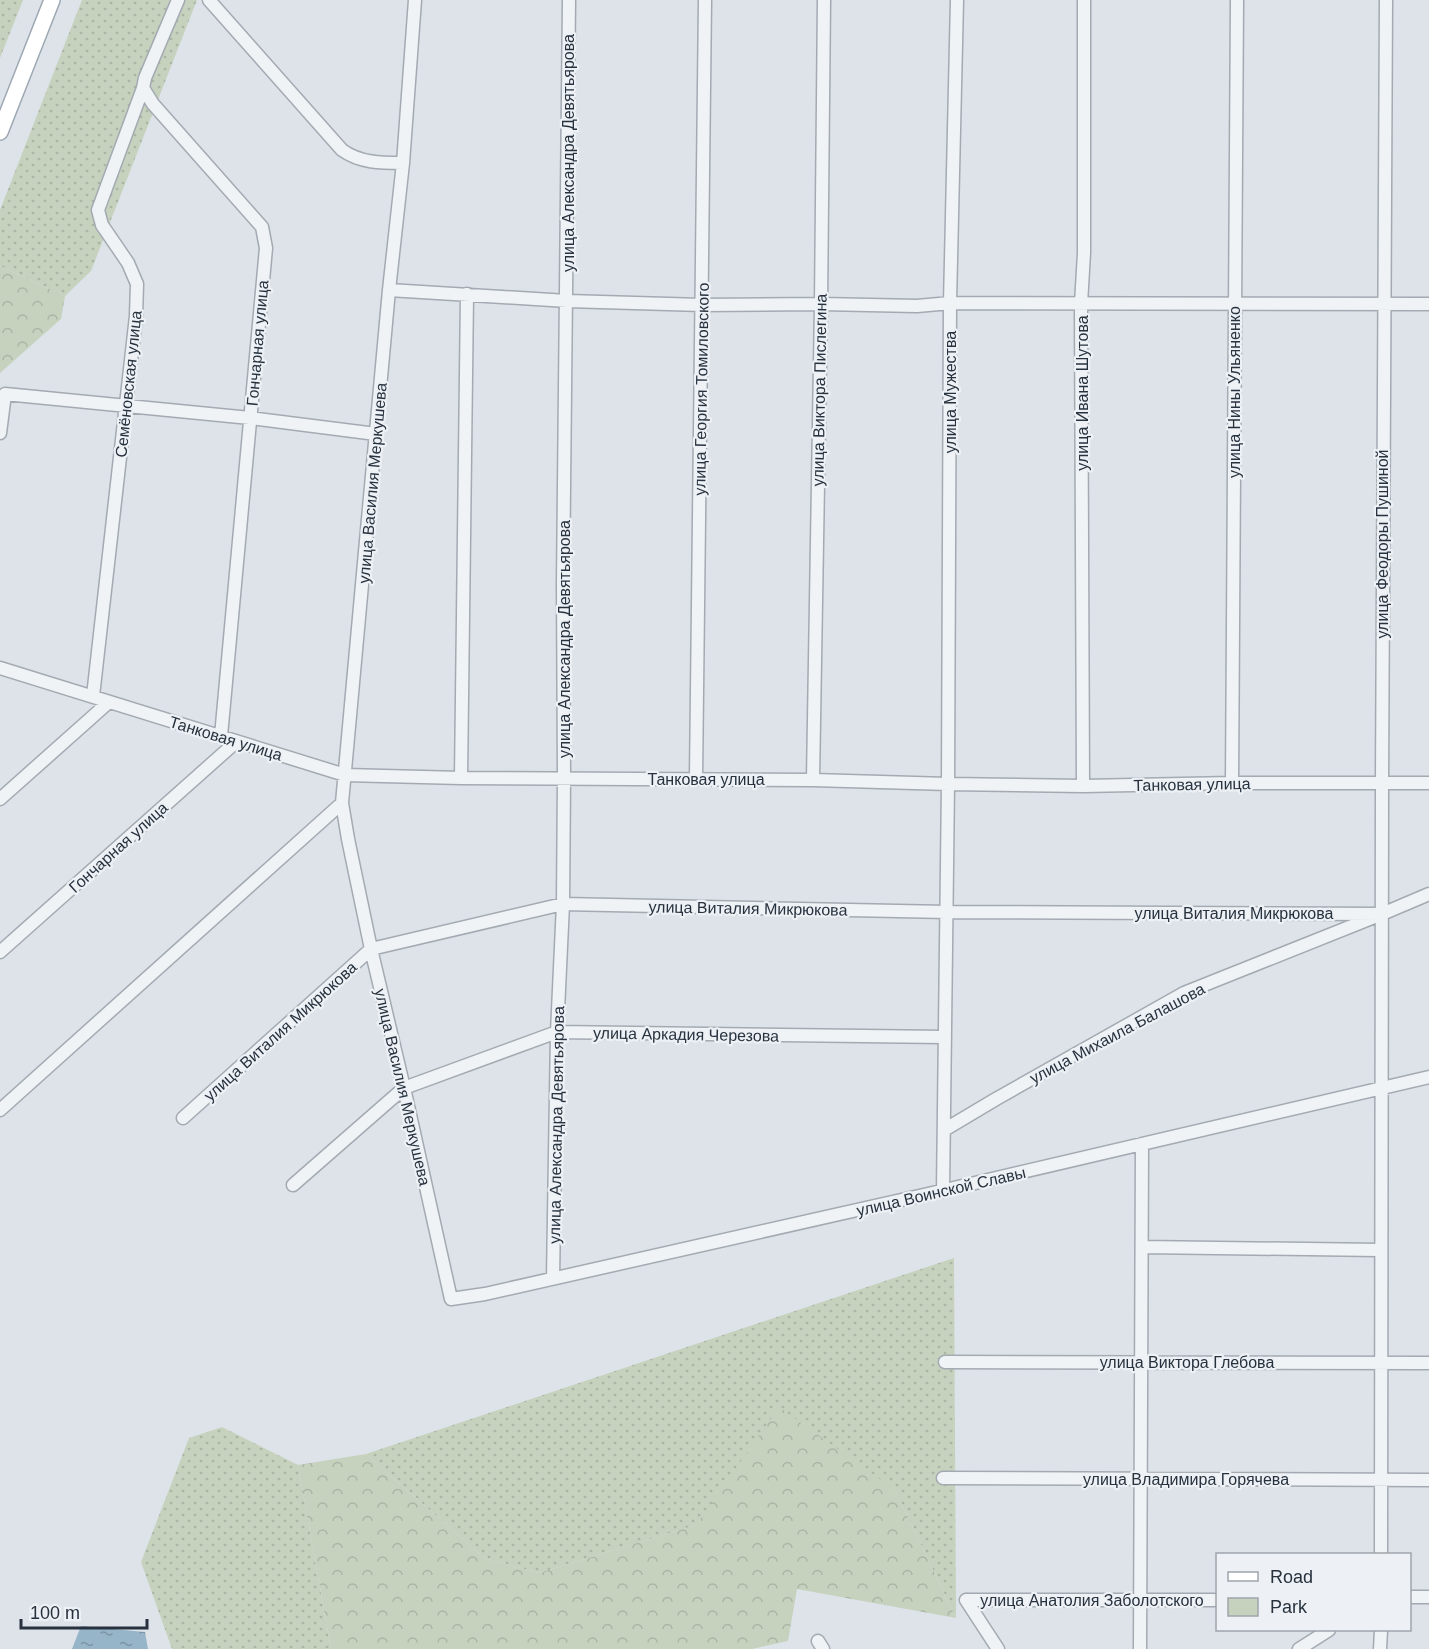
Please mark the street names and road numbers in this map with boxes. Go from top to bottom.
street label: улица Александра Девятьярова [560,34,577,272]
street label: Гончарная улица [244,279,271,407]
street label: улица Георгия Томиловского [691,282,712,496]
street label: улица Виктора Пислегина [809,293,830,486]
street label: улица Нины Ульяненко [1226,306,1243,478]
street label: Семёновская улица [112,310,145,458]
street label: улица Ивана Шутова [1074,315,1091,471]
street label: улица Мужества [942,331,959,453]
street label: улица Василия Меркушева [355,382,390,584]
street label: улица Феодоры Пушиной [1374,449,1391,639]
street label: улица Александра Девятьярова [556,520,573,758]
street label: Танковая улица [167,713,284,764]
street label: Танковая улица [647,771,765,788]
street label: Танковая улица [1133,775,1251,794]
street label: Гончарная улица [66,799,171,896]
street label: улица Виталия Микрюкова [648,898,848,919]
street label: улица Виталия Микрюкова [1135,905,1334,922]
street label: улица Виталия Микрюкова [201,958,360,1104]
street label: улица Михаила Балашова [1027,980,1208,1087]
street label: улица Василия Меркушева [372,987,434,1187]
street label: улица Александра Девятьярова [546,1006,567,1244]
street label: улица Аркадия Черезова [593,1024,779,1045]
street label: улица Воинской Славы [855,1164,1027,1219]
street label: улица Виктора Глебова [1100,1354,1274,1371]
street label: улица Владимира Горячева [1083,1471,1289,1488]
street label: улица Анатолия Заболотского [980,1592,1204,1609]

